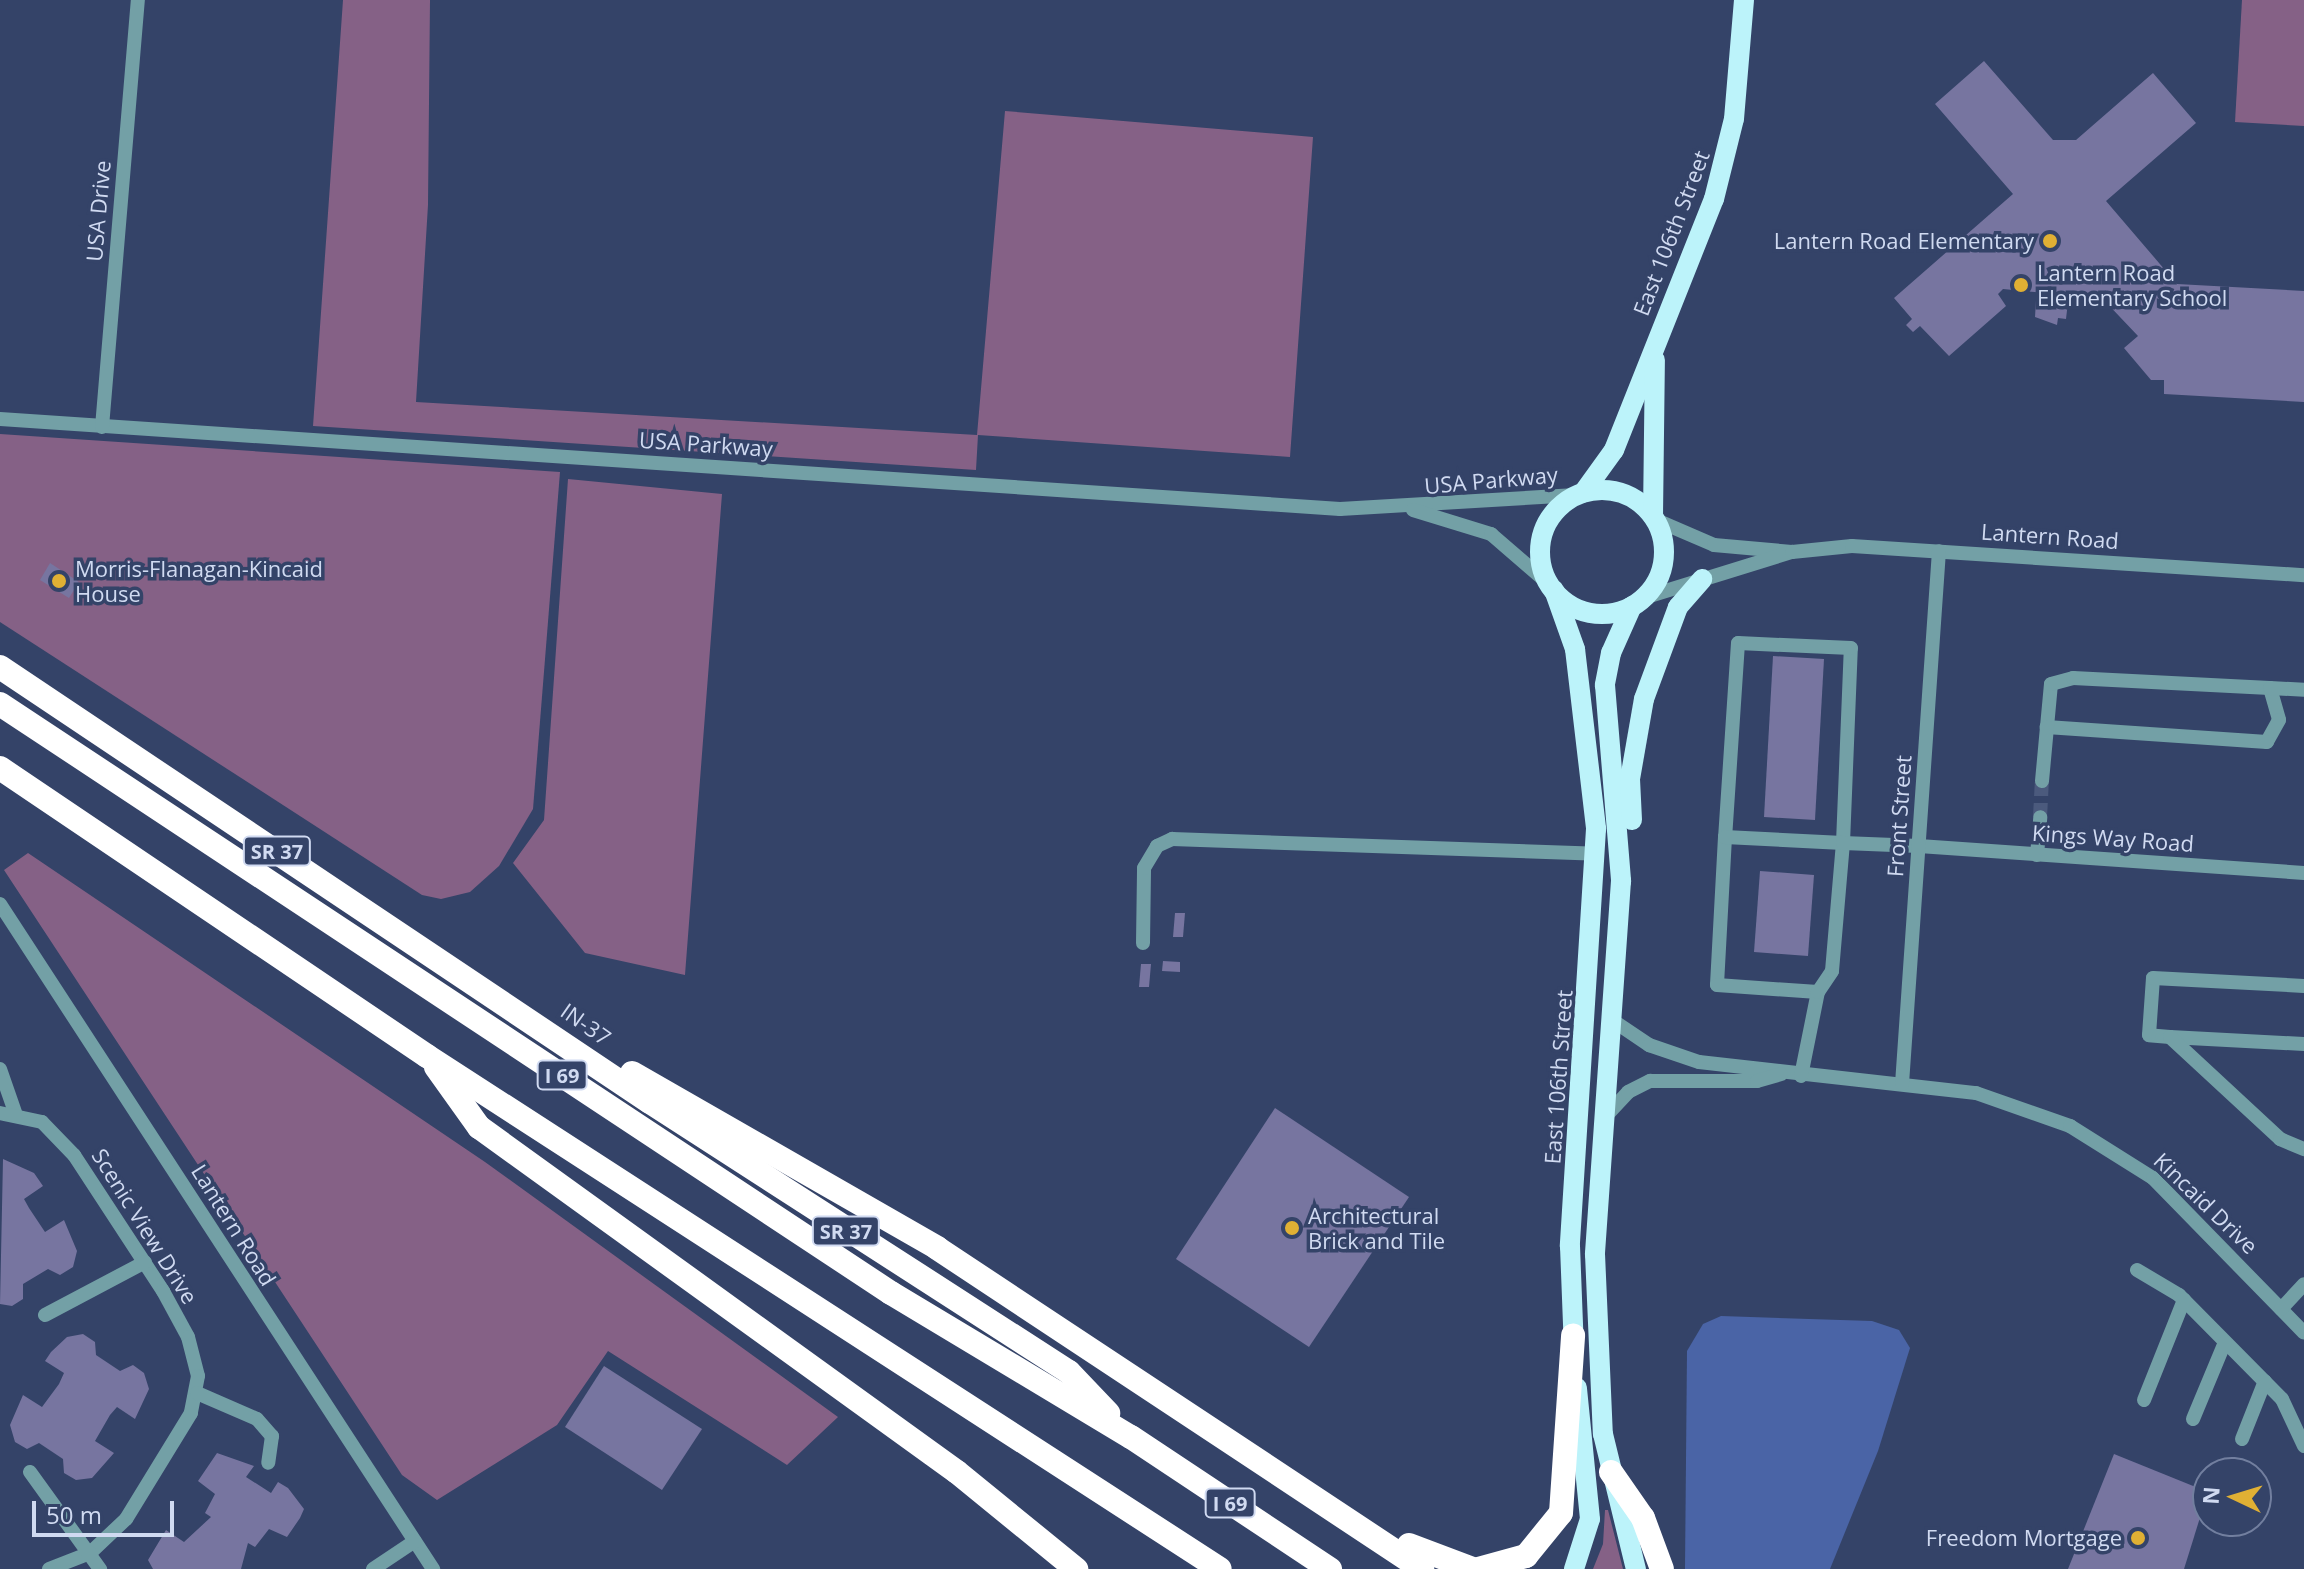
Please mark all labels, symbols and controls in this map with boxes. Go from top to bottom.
street label: East 106th Street [1627,147,1715,319]
street label: USA Drive [80,159,116,263]
place label: Lantern Road Elementary [1774,228,2034,254]
marker: Lantern Road Elementary [2041,232,2059,250]
place label: Lantern Road Elementary School [2037,259,2227,310]
marker: Lantern Road Elementary School [2012,276,2030,294]
street label: USA Parkway [638,426,774,462]
street label: USA Parkway [1423,461,1559,499]
street label: Lantern Road [1980,518,2120,554]
place label: Morris-Flanagan-Kincaid House [75,555,323,606]
marker: Morris-Flanagan-Kincaid House [50,572,68,590]
street label: Front Street [1882,754,1916,878]
street label: Kings Way Road [2031,819,2195,857]
road number: SR 37 [241,835,313,867]
street label: East 106th Street [1539,989,1577,1165]
street label: IN-37 [556,997,616,1051]
road number: I 69 [536,1059,588,1091]
street label: Scenic View Drive [87,1144,203,1308]
street label: Kincaid Drive [2149,1147,2263,1259]
street label: Lantern Road [186,1159,282,1291]
place label: Architectural Brick and Tile [1308,1202,1445,1254]
road number: SR 37 [810,1215,882,1247]
marker: Architectural Brick and Tile [1283,1219,1301,1237]
north arrow [2192,1457,2272,1537]
scale bar [36,1485,178,1535]
text: N [2194,1486,2226,1505]
road number: I 69 [1204,1487,1256,1519]
text: 50 m [46,1498,102,1531]
place label: Freedom Mortgage [1926,1525,2122,1551]
marker: Freedom Mortgage [2129,1529,2147,1547]

